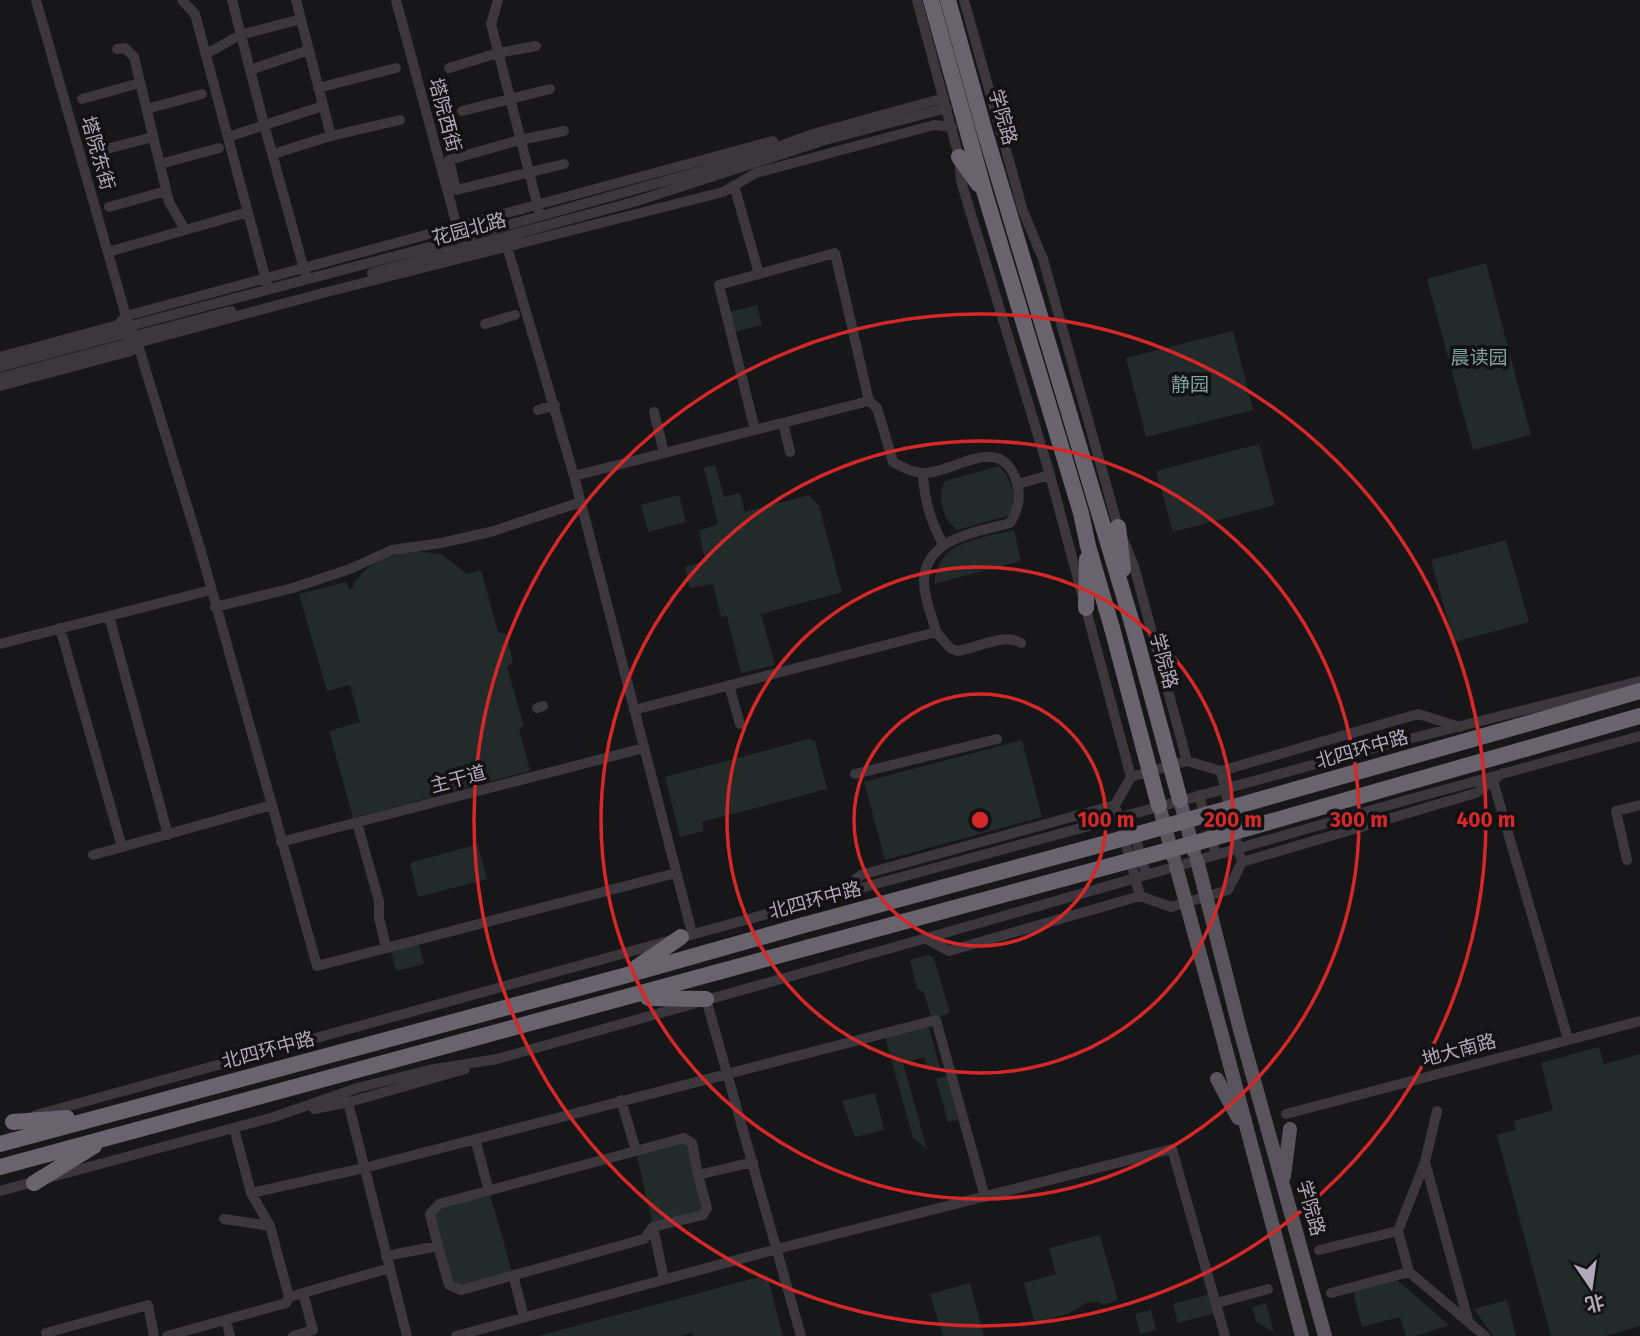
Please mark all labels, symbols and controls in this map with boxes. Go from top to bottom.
street label: 塔院西街 [424,75,466,155]
street label: 学院路 [984,86,1022,148]
street label: 塔院东街 [76,113,120,193]
street label: 花园北路 [429,208,509,250]
park label: 晨读园 [1450,346,1508,369]
park label: 静园 [1171,373,1209,396]
street label: 学院路 [1146,630,1182,692]
street label: 北四环中路 [1313,725,1411,773]
street label: 主干道 [427,761,489,797]
text: 100 m [1077,807,1135,833]
text: 200 m [1204,807,1262,833]
text: 300 m [1329,807,1388,833]
text: 400 m [1456,807,1516,833]
centre of rings [968,808,992,832]
street label: 北四环中路 [766,877,864,923]
street label: 北四环中路 [219,1027,317,1073]
street label: 地大南路 [1419,1029,1499,1071]
street label: 学院路 [1292,1177,1330,1239]
north arrow [1556,1252,1626,1322]
text: 北 [1583,1290,1607,1316]

